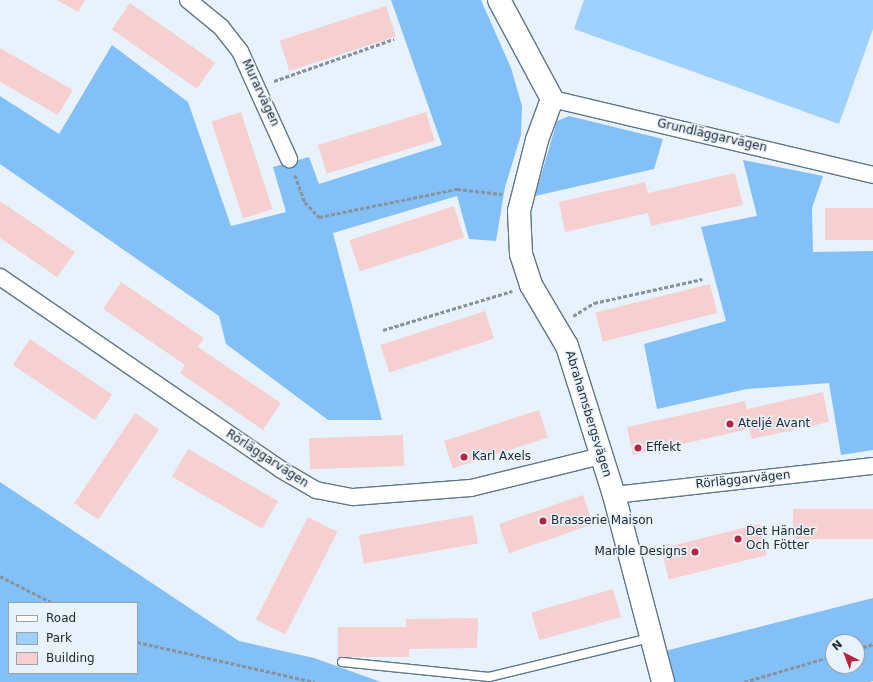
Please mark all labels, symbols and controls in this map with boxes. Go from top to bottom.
street label: Murarvägen [238,57,282,129]
street label: Grundläggarvägen [656,116,768,156]
street label: Abrahamsbergsvägen [562,349,614,479]
place label: Ateljé Avant [738,417,810,431]
marker: Ateljé Avant [725,419,735,429]
street label: Rörläggarvägen [223,427,311,491]
place label: Effekt [646,441,681,455]
marker: Effekt [633,443,643,453]
place label: Karl Axels [472,450,531,464]
marker: Karl Axels [459,452,469,462]
street label: Rörläggarvägen [695,468,791,492]
place label: Brasserie Maison [551,514,653,528]
marker: Brasserie Maison [538,516,548,526]
place label: Det Händer Och Fötter [746,525,815,553]
marker: Det Händer Och Fötter [733,534,743,544]
place label: Marble Designs [595,545,687,559]
marker: Marble Designs [690,547,700,557]
legend [8,602,138,674]
text: Road [46,611,76,625]
text: Park [46,631,72,645]
north arrow [825,634,865,674]
text: N [830,638,845,653]
text: Building [46,651,95,665]

